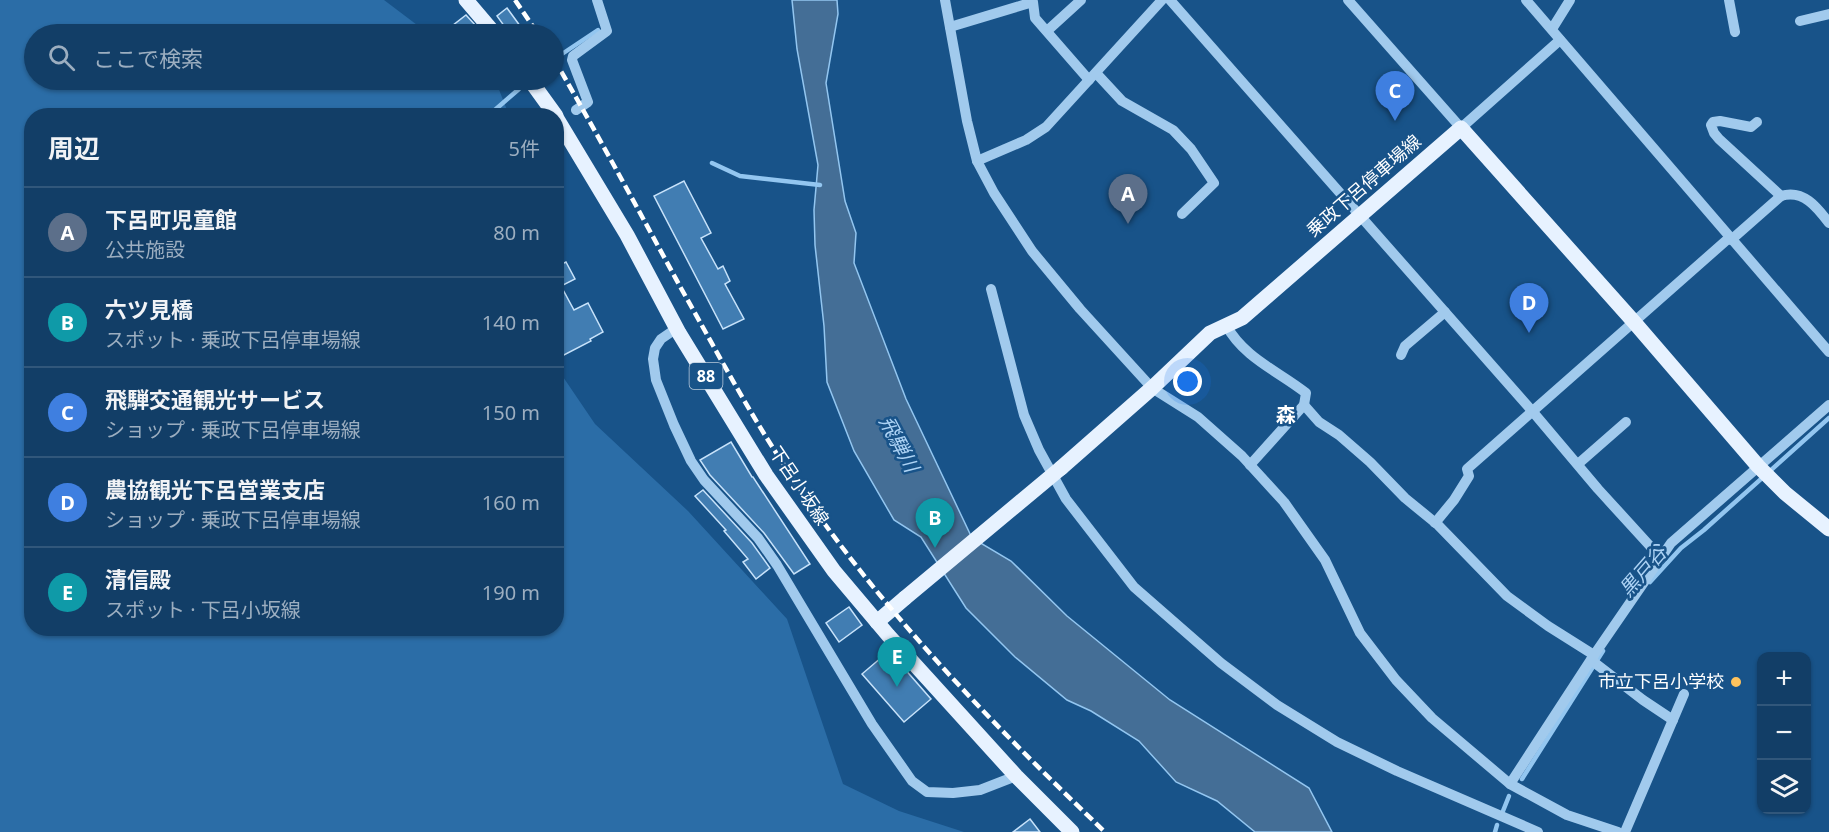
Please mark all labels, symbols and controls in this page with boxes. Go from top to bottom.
search box [24,24,564,90]
icon: search [45,41,78,74]
text: ここで検索 [93,43,203,73]
pin: C [1376,72,1414,121]
street label: 乗政下呂停車場線 [1301,129,1426,242]
text: 周辺 [48,130,100,166]
text: 5件 [509,135,540,162]
pin: A [1108,174,1148,224]
text: 下呂町児童館 [105,204,237,234]
text: A [61,219,74,246]
text: 80 m [493,219,540,246]
text: 公共施設 [105,236,185,263]
pin: D [1510,284,1549,333]
text: 六ツ見橋 [105,294,193,324]
text: B [61,309,74,336]
text: 140 m [482,309,540,336]
text: スポット · 乗政下呂停車場線 [105,326,361,353]
road number: 88 [690,363,722,389]
your location [1173,367,1202,396]
text: 飛騨交通観光サービス [105,384,325,414]
text: C [61,399,74,426]
text: 150 m [482,399,540,426]
district label: 森 [1276,401,1296,428]
water label: 飛騨川 [873,411,926,478]
text: ショップ · 乗政下呂停車場線 [105,416,361,443]
street label: 下呂小坂線 [765,441,835,529]
text: 農協観光下呂営業支店 [105,474,325,504]
text: D [60,489,75,516]
text: 160 m [482,489,540,516]
pin: B [916,498,954,548]
text: ショップ · 乗政下呂停車場線 [105,506,361,533]
water label: 黒戸谷 [1613,538,1674,602]
text: 清信殿 [105,564,171,594]
text: E [62,579,73,606]
text: 190 m [482,579,540,606]
text: スポット · 下呂小坂線 [105,596,301,623]
pin: E [878,638,916,687]
map controls [1757,652,1811,814]
button: + [1757,652,1811,706]
place label: 市立下呂小学校 [1598,669,1724,693]
marker: 市立下呂小学校 [1729,675,1743,689]
button: − [1757,706,1811,760]
button: layers [1757,760,1811,814]

